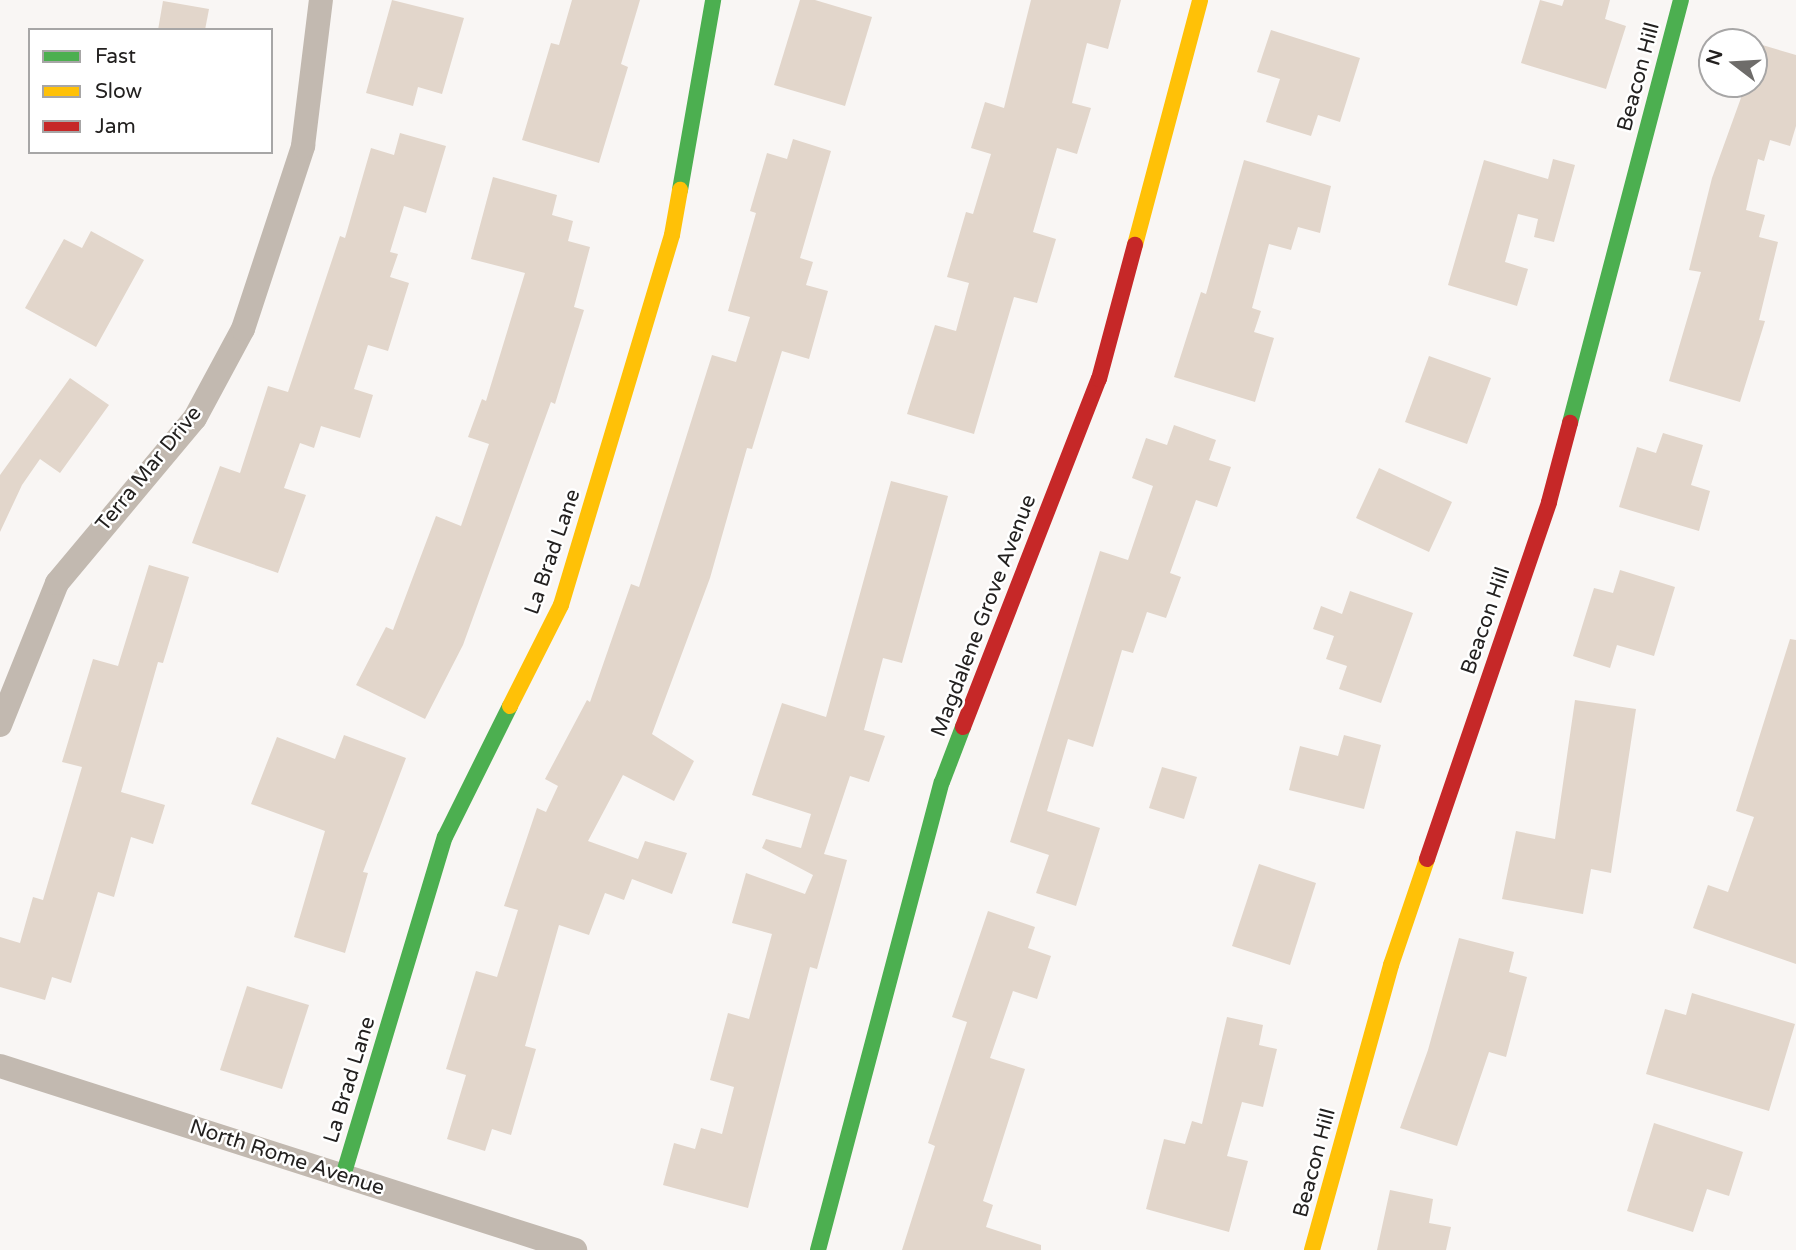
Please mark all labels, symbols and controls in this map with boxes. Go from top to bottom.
street label: Beacon Hill [1612,20,1666,134]
legend [28,28,273,154]
north arrow [1698,28,1768,98]
text: Fast [95,44,136,69]
text: N [1702,47,1728,68]
text: Slow [95,79,142,104]
text: Jam [95,114,136,139]
street label: Terra Mar Drive [91,401,207,537]
street label: La Brad Lane [520,486,586,618]
street label: Magdalene Grove Avenue [926,491,1042,741]
street label: Beacon Hill [1456,564,1516,678]
street label: La Brad Lane [319,1014,381,1146]
street label: Beacon Hill [1288,1106,1342,1220]
street label: North Rome Avenue [187,1115,387,1201]

